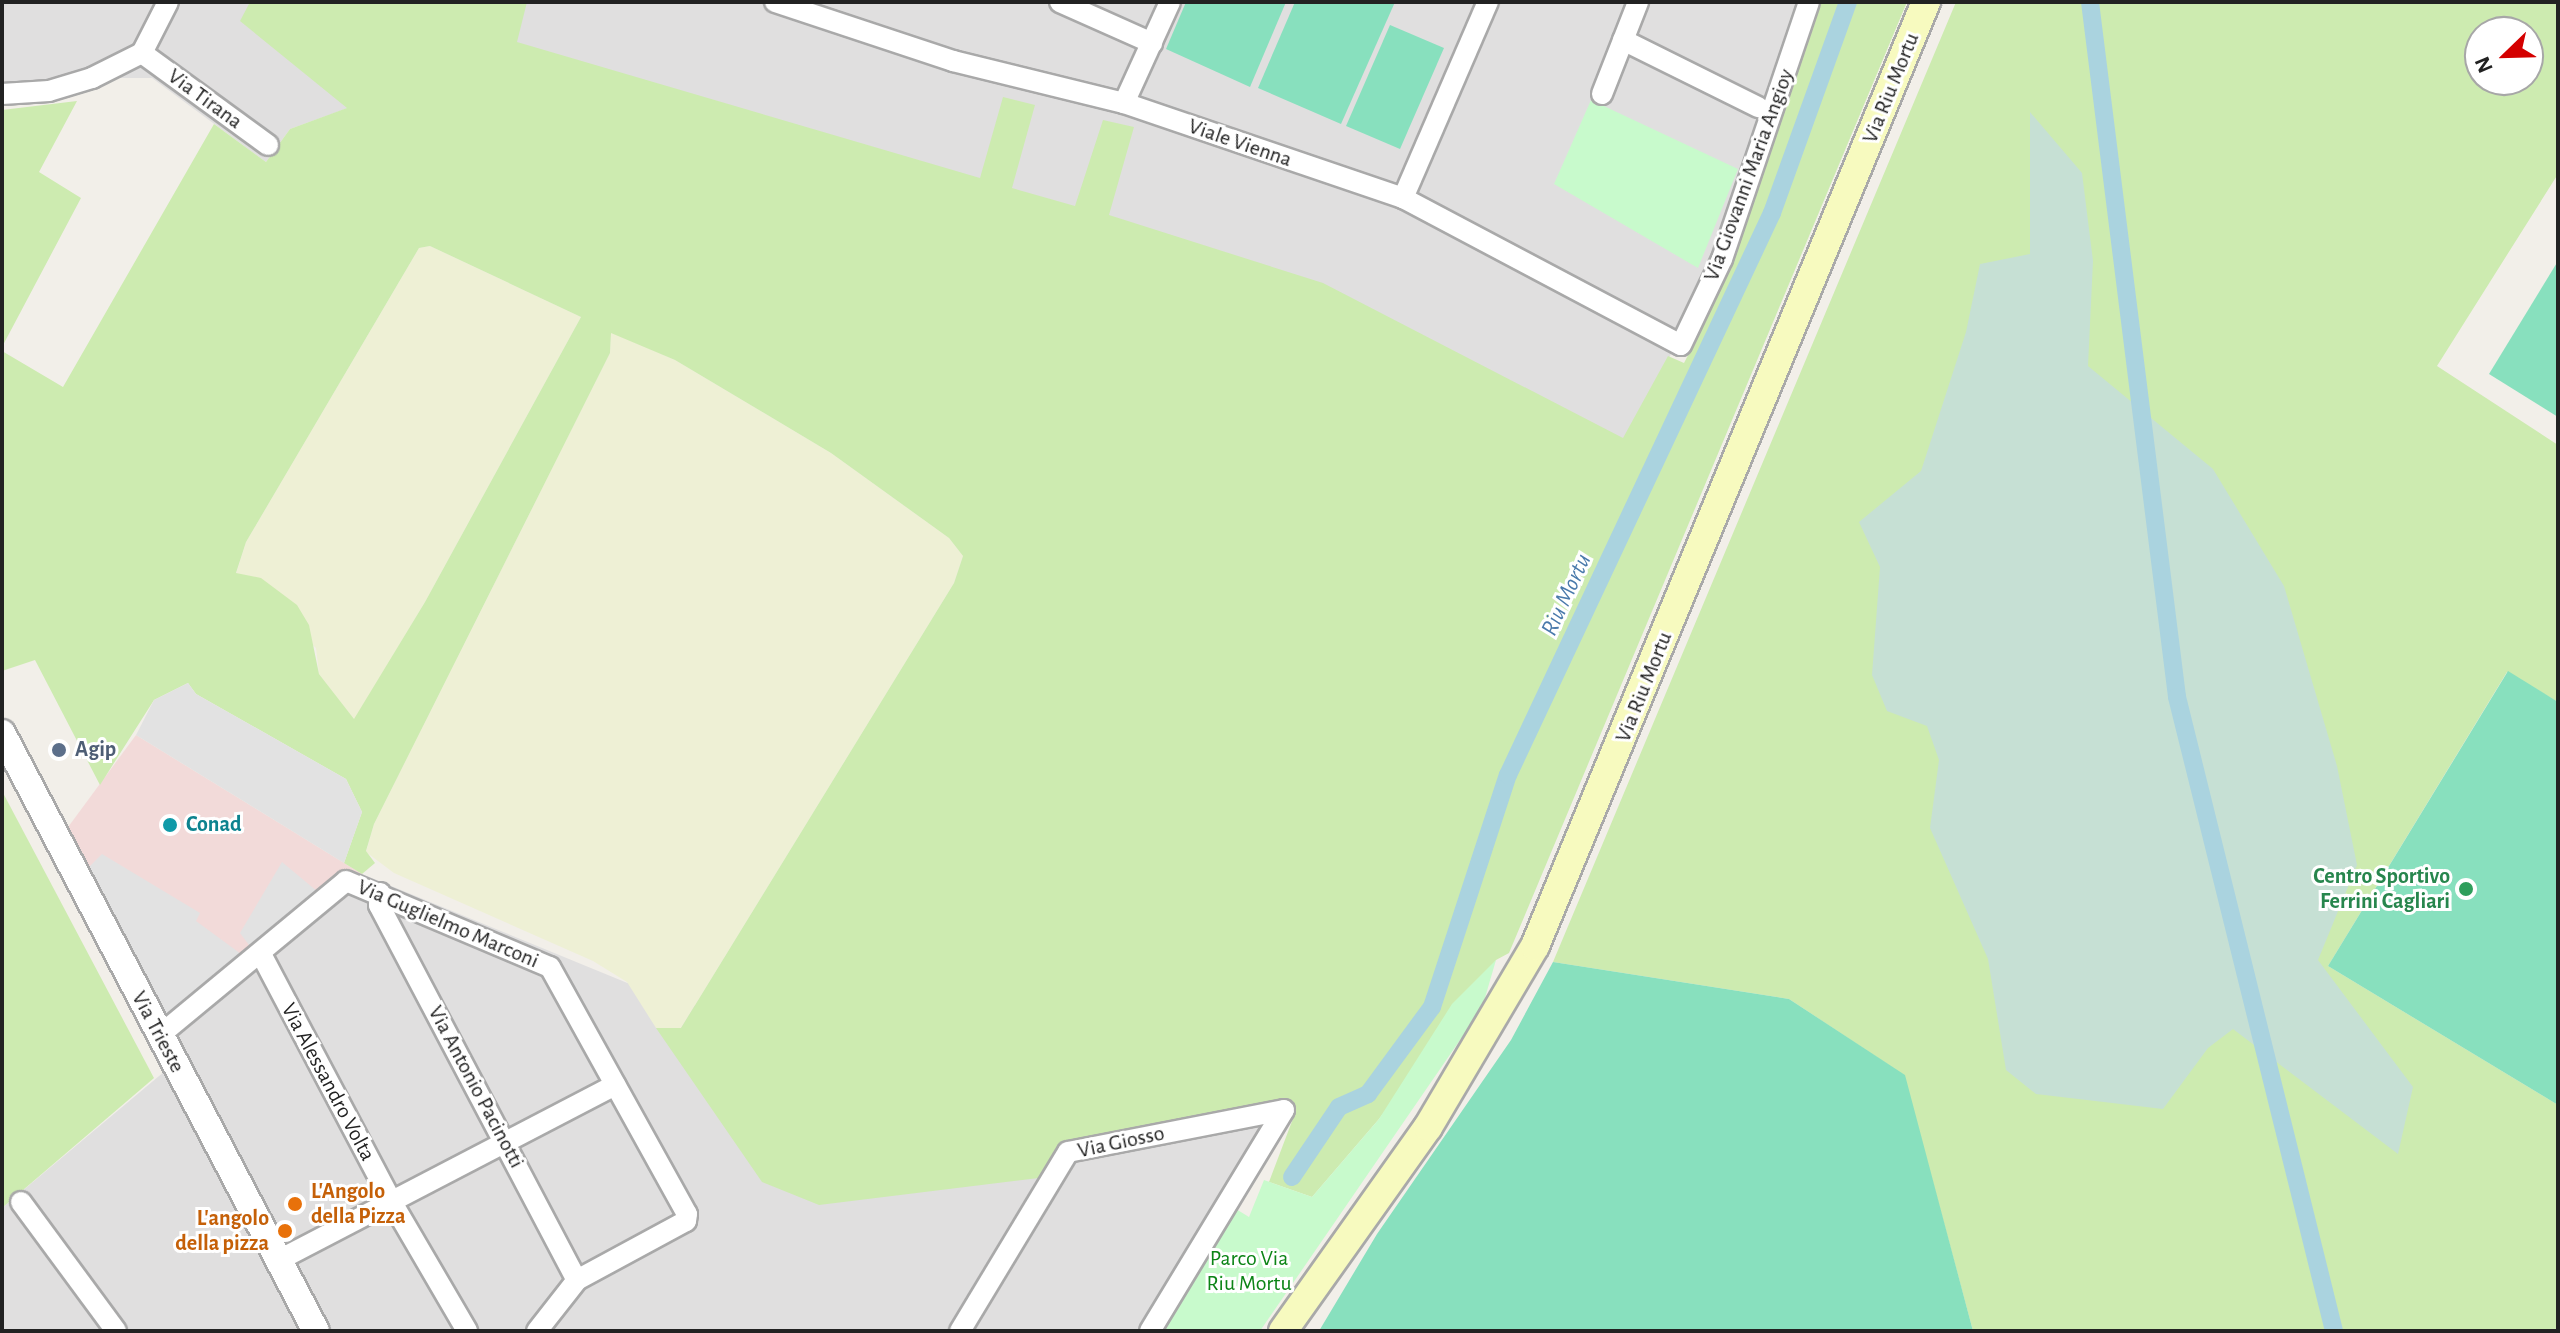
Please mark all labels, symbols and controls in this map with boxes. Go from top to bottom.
north arrow [2464,16,2544,96]
street label: Via Riu Mortu [1857,29,1925,147]
text: N [2471,53,2497,76]
street label: Via Tirana [162,63,248,135]
street label: Via Giovanni Maria Angioy [1698,65,1800,285]
street label: Viale Vienna [1185,113,1295,173]
water label: Riu Mortu [1536,549,1598,641]
street label: Via Riu Mortu [1610,628,1678,746]
place label: Agip [75,737,116,763]
marker: Agip [50,741,68,759]
place label: Conad [186,812,242,838]
marker: Conad [161,816,179,834]
place label: Centro Sportivo Ferrini Cagliari [2313,863,2450,914]
street label: Via Guglielmo Marconi [353,874,543,974]
marker: Centro Sportivo Ferrini Cagliari [2457,880,2475,898]
street label: Via Trieste [126,987,190,1077]
street label: Via Alessandro Volta [275,998,381,1166]
street label: Via Antonio Pacinotti [422,1001,530,1173]
street label: Via Giosso [1075,1120,1167,1164]
place label: L'Angolo della Pizza [311,1178,405,1230]
marker: L'Angolo della Pizza [286,1195,304,1213]
place label: L'angolo della pizza [175,1205,269,1256]
marker: L'angolo della pizza [276,1222,294,1240]
park label: Parco Via Riu Mortu [1206,1245,1292,1296]

